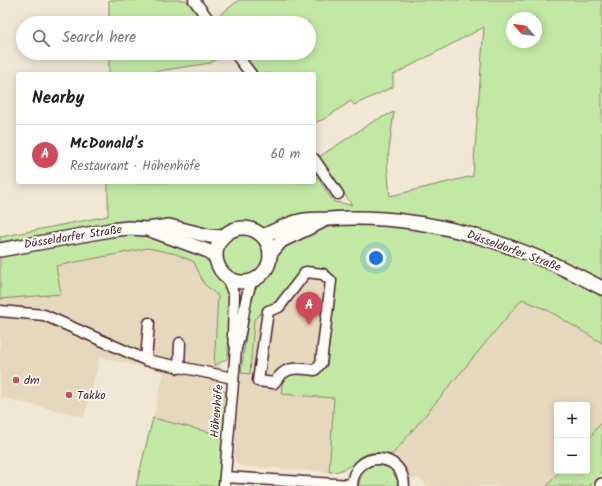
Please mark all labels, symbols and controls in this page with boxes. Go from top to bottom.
north arrow [506,12,542,48]
search box [16,16,316,60]
text: Search here [62,26,136,50]
icon: search [30,27,52,49]
text: Nearby [32,85,84,112]
text: McDonald's [70,132,144,156]
text: A [41,144,49,165]
text: 60 m [271,144,300,165]
text: Restaurant · Höhenhöfe [70,156,200,177]
street label: Düsseldorfer Straße [23,220,124,254]
street label: Düsseldorfer Straße [464,225,564,277]
your location [366,248,386,268]
pin: A [296,292,322,325]
place label: dm [24,371,40,390]
marker: dm [11,375,21,385]
street label: Höhenhöfe [205,383,229,438]
place label: Takko [77,386,106,405]
marker: Takko [64,390,74,400]
map controls [554,402,590,474]
button: + [554,402,590,438]
button: − [554,438,590,474]

